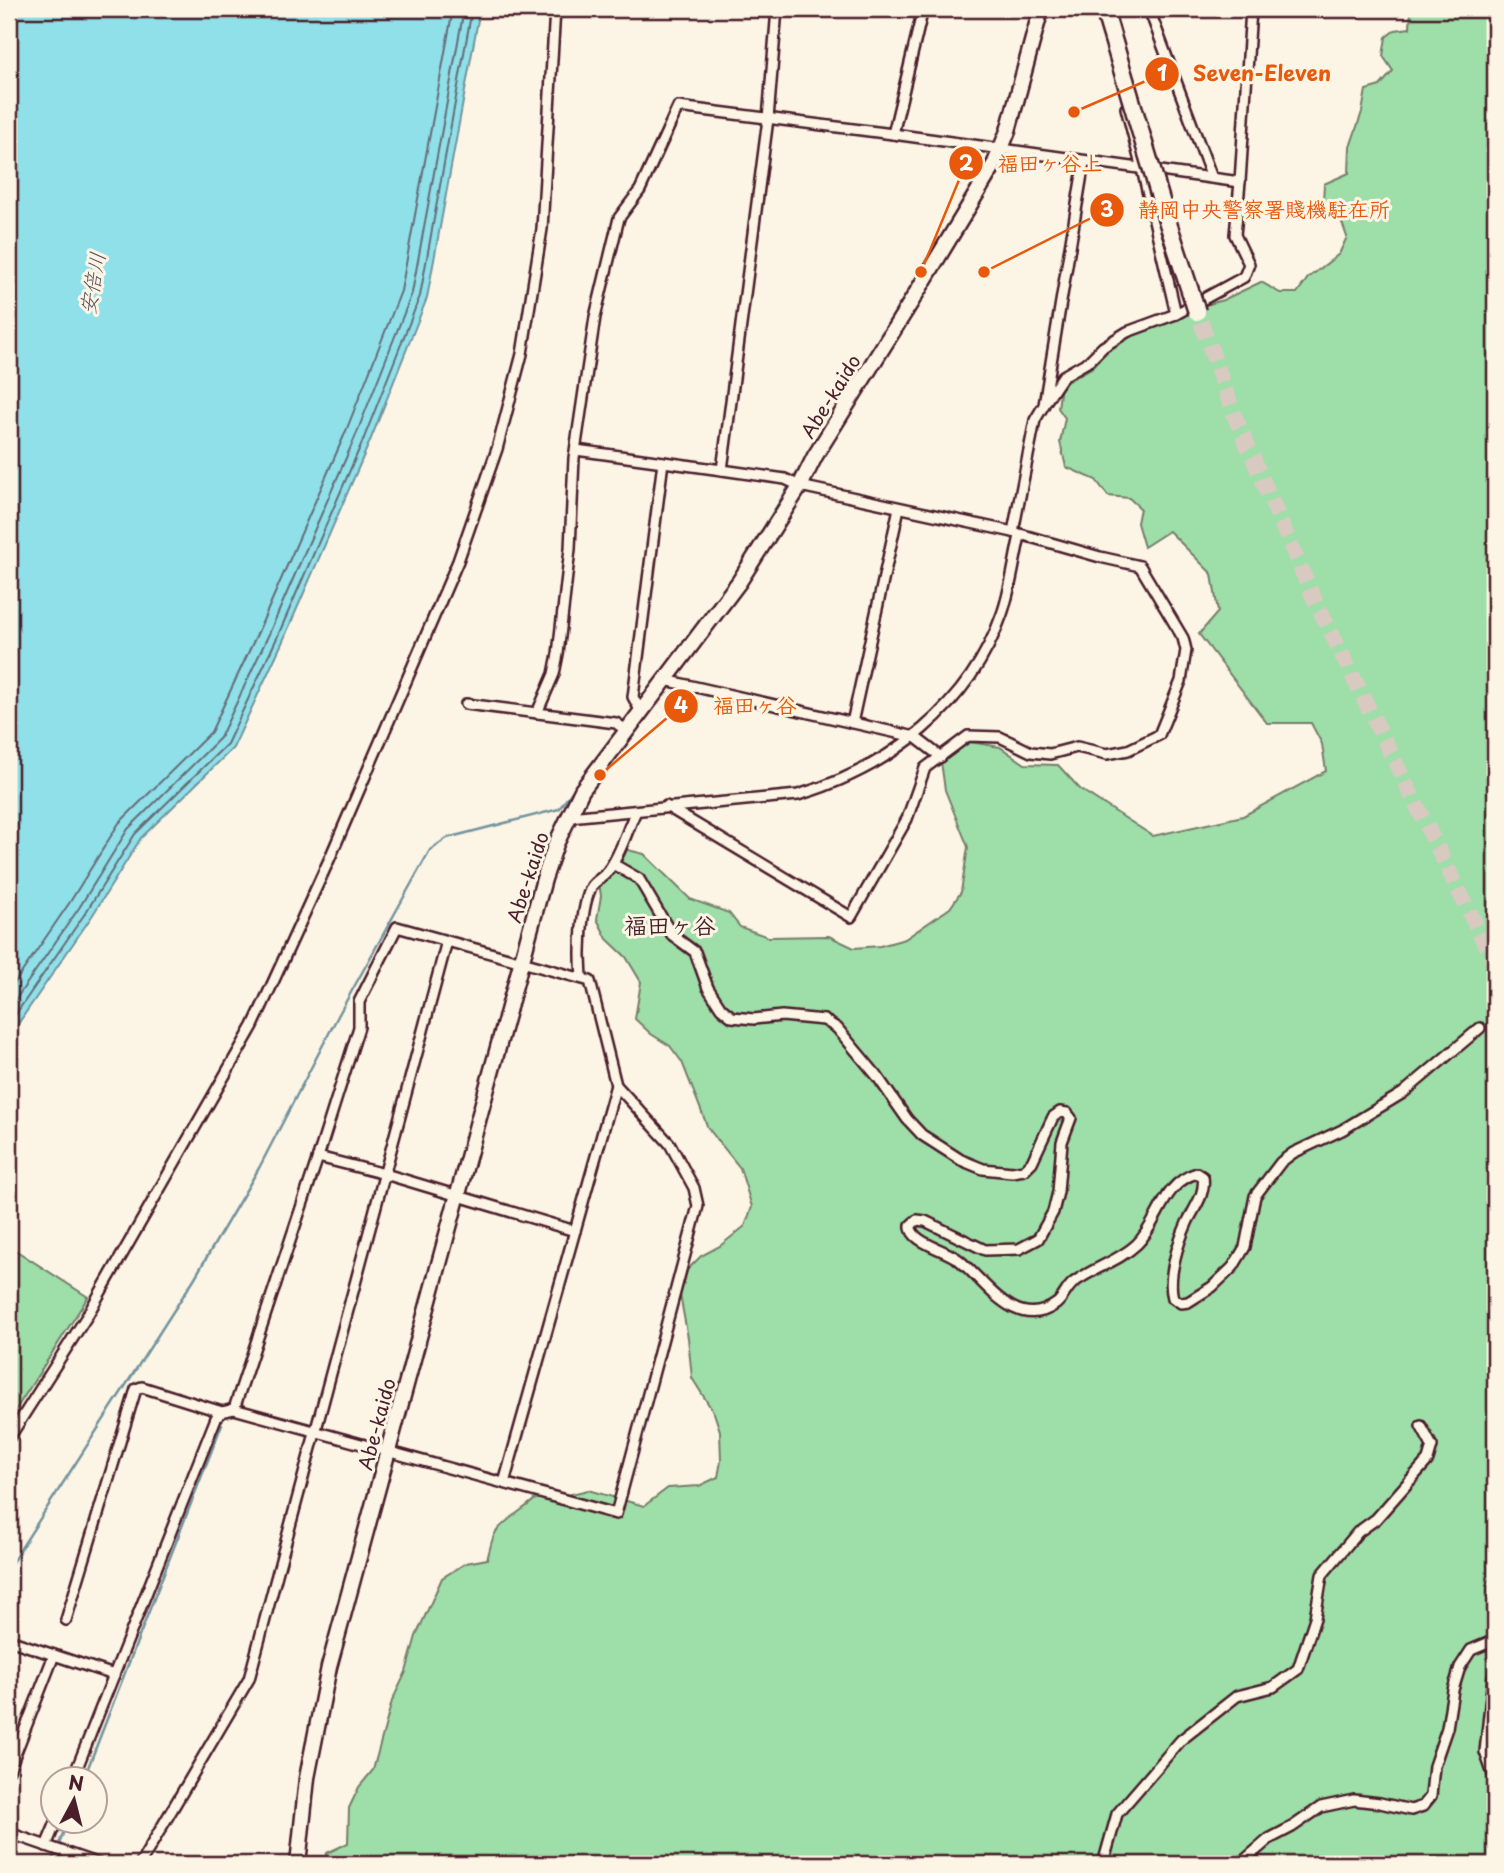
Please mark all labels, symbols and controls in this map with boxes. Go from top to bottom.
callout: Seven-Eleven [1144,53,1345,95]
text: 1 [1157,56,1167,88]
text: Seven-Eleven [1193,56,1331,88]
callout: 福田ヶ谷上 [949,142,1117,184]
text: 2 [959,146,974,178]
text: 福田ヶ谷上 [998,146,1103,178]
callout: 静岡中央警察署賤機駐在所 [1089,189,1404,231]
text: 3 [1100,192,1114,224]
text: 静岡中央警察署賤機駐在所 [1138,192,1390,224]
water label: 安倍川 [70,249,112,317]
street label: Abe-kaido [793,349,867,443]
callout: 福田ヶ谷 [664,685,811,727]
text: 4 [674,688,688,720]
text: 福田ヶ谷 [713,688,797,720]
street label: Abe-kaido [499,828,555,926]
district label: 福田ヶ谷 [624,907,716,942]
street label: Abe-kaido [350,1375,402,1473]
north arrow [38,1764,108,1834]
text: N [67,1767,85,1797]

